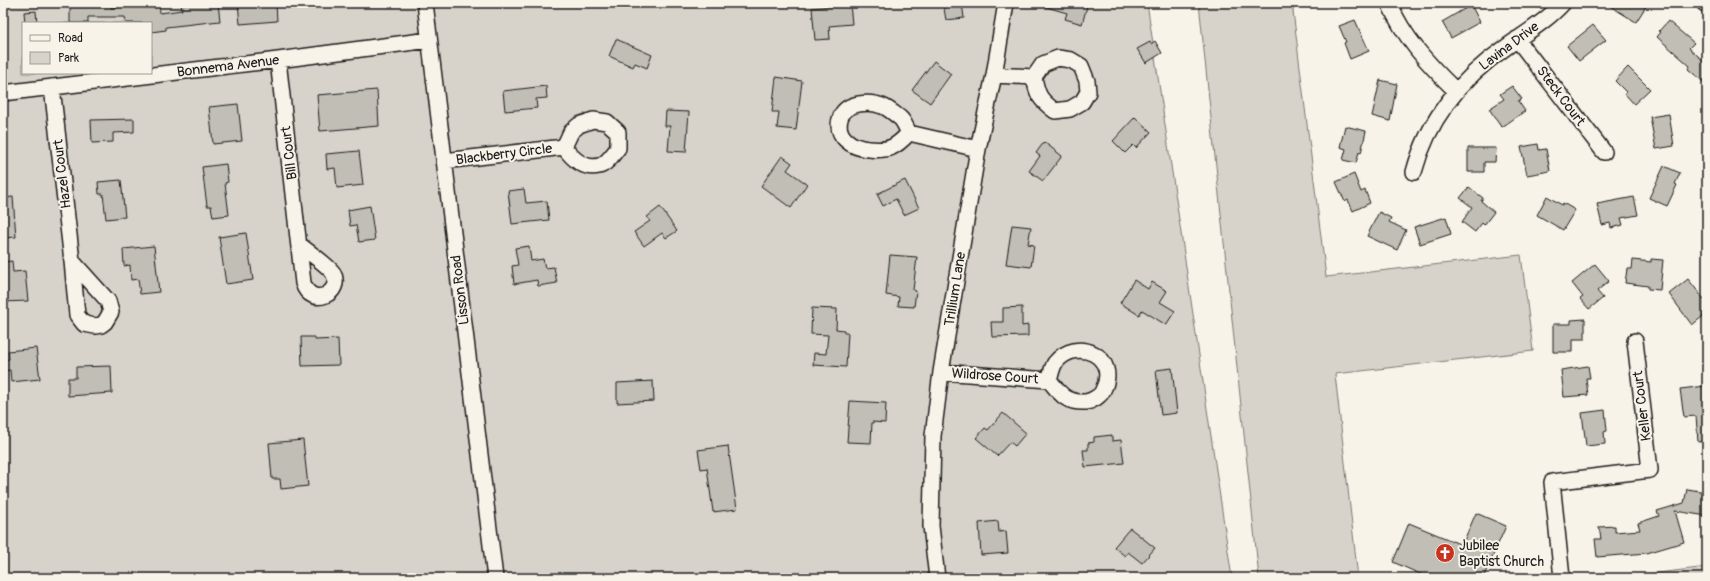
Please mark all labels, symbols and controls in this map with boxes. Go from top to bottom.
street label: Lavina Drive [1476,18,1542,74]
legend [22,22,152,74]
text: Road [58,31,83,46]
text: Park [58,51,79,66]
street label: Bonnema Avenue [176,51,280,81]
street label: Steck Court [1533,63,1589,130]
street label: Bill Court [277,125,301,181]
street label: Hazel Court [49,138,75,210]
street label: Blackberry Circle [455,140,553,168]
street label: Trillium Lane [941,251,969,327]
street label: Lisson Road [447,254,473,326]
street label: Wildrose Court [951,364,1039,388]
street label: Keller Court [1629,369,1655,442]
place label: Jubilee Baptist Church [1459,537,1544,570]
church icon: Jubilee Baptist Church [1434,542,1456,564]

